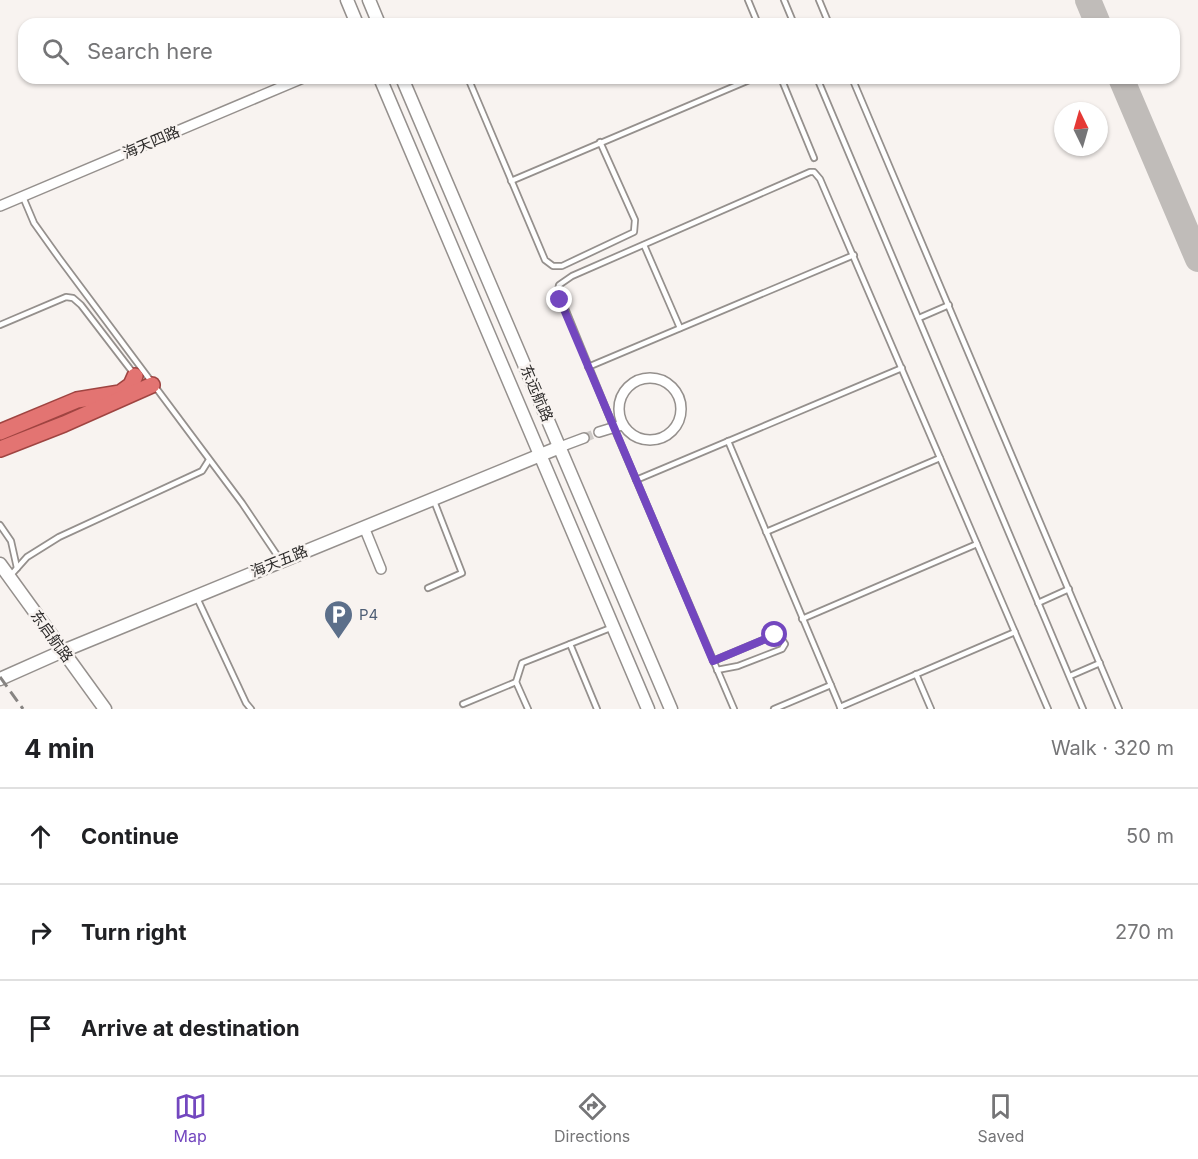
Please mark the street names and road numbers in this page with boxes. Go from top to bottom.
street label: 海天四路 [120,122,182,162]
street label: 东远航路 [517,362,557,424]
street label: 海天五路 [248,541,310,581]
street label: 东启航路 [27,606,77,666]

